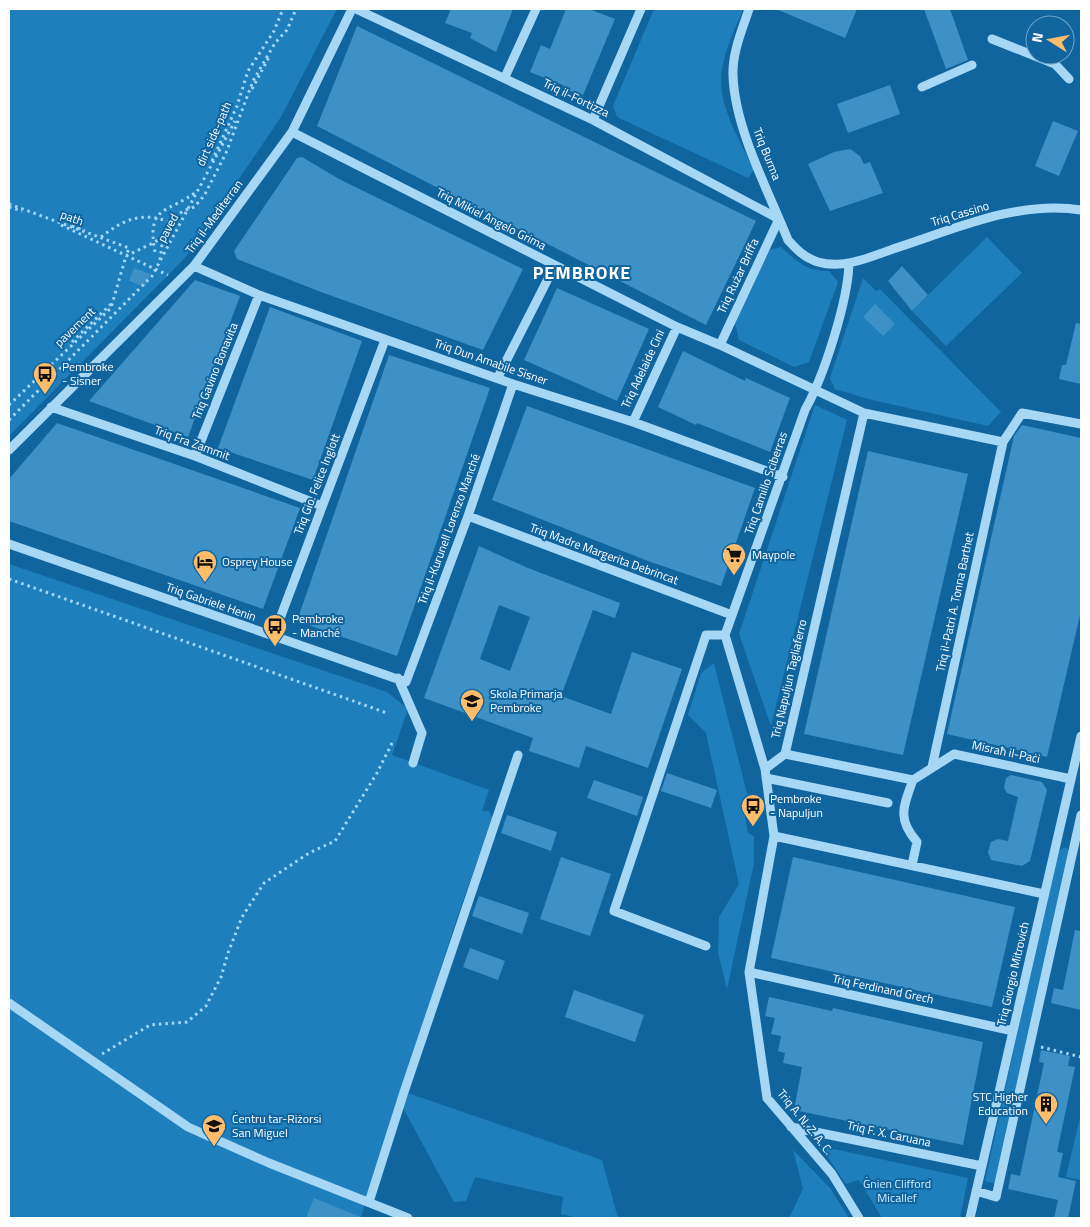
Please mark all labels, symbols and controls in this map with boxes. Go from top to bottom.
north arrow [1025,15,1075,65]
text: N [1026,31,1048,44]
street label: Triq il-Fortizza [540,73,613,122]
street label: dirt side-path [191,98,236,169]
street label: Triq Burma [748,125,787,183]
street label: Triq il-Mediterran [180,176,247,258]
street label: Triq Mikiel Angelo Grima [433,183,550,255]
street label: Triq Cassino [928,196,991,231]
street label: path [58,205,86,230]
street label: paved [152,210,183,246]
street label: Triq Rużar Briffa [712,235,763,317]
district label: PEMBROKE [533,259,631,286]
street label: pavement [50,302,100,351]
street label: Triq Gavino Bonavita [186,320,243,422]
street label: Triq Adelaide Cini [616,326,669,411]
street label: Triq Dun Amabile Sisner [432,333,551,390]
place label: Pembroke - Sisner [62,357,114,390]
bus stop icon: Pembroke - Sisner [32,361,58,395]
street label: Triq Fra Zammit [152,420,233,465]
street label: Triq Camillo Sciberras [739,429,792,537]
street label: Triq Gio. Felice Inglott [288,430,345,537]
street label: Triq il-Kurunell Lorenzo Manché [412,451,485,607]
street label: Triq Madre Margerita Debrincat [527,518,682,590]
street label: Triq il-Patri A. Tonna Barthet [930,530,979,673]
supermarket icon: Maypole [721,542,747,576]
place label: Maypole [752,545,795,564]
hotel icon: Osprey House [192,549,218,583]
place label: Osprey House [222,552,293,571]
street label: Triq Gabriele Henin [163,577,259,626]
place label: Pembroke - Manché [292,609,344,642]
bus stop icon: Pembroke - Manché [262,613,288,647]
street label: Triq Napuljun Tagliaferro [766,617,811,740]
place label: Skola Primarja Pembroke [490,684,563,717]
school or university icon: Skola Primarja Pembroke [459,688,485,722]
street label: Misraħ il-Paċi [970,735,1042,768]
place label: Pembroke - Napuljun [770,789,823,822]
bus stop icon: Pembroke - Napuljun [740,793,766,827]
street label: Triq Giorgio Mitrovich [991,920,1034,1028]
street label: Triq Ferdinand Grech [831,968,936,1009]
street label: Triq A. N. Z. A. C. [773,1085,838,1159]
place label: STC Higher Education [973,1087,1028,1120]
building icon: STC Higher Education [1033,1091,1059,1125]
place label: Ċentru tar-Riżorsi San Miguel [232,1109,321,1142]
school or university icon: Ċentru tar-Riżorsi San Miguel [201,1113,227,1147]
street label: Triq F. X. Caruana [845,1115,933,1152]
park label: Ġnien Clifford Micallef [863,1174,931,1207]

